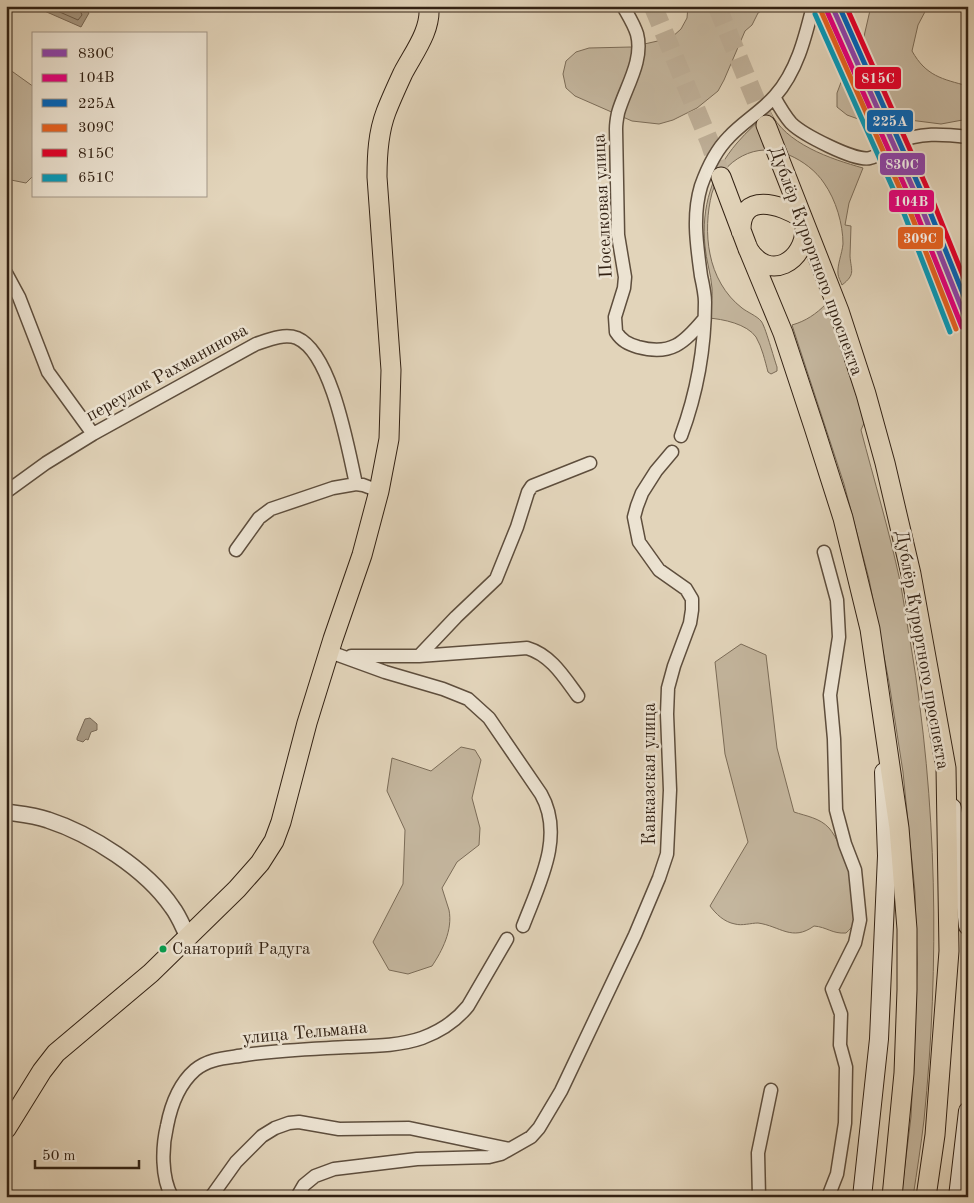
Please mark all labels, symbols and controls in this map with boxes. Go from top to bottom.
legend [32,32,208,198]
text: 830С [78,47,114,62]
line badge: 815С [854,66,902,90]
text: 104В [78,71,114,86]
text: 815С [861,72,895,86]
text: 225А [78,97,116,112]
line badge: 225А [866,109,914,133]
text: 225А [873,115,908,129]
text: 309С [78,121,114,136]
street label: Поселковая улица [590,133,616,279]
street label: Дублёр Курортного проспекта [766,144,866,378]
text: 815С [78,147,114,162]
line badge: 830С [879,152,926,176]
text: 830С [885,158,919,172]
text: 651С [78,171,114,186]
line badge: 104В [888,189,935,213]
text: 104В [894,195,928,209]
line badge: 309С [897,226,944,250]
text: 309С [903,232,937,246]
street label: переулок Рахманинова [83,321,251,425]
street label: Дублёр Курортного проспекта [892,529,952,771]
street label: Кавказская улица [641,703,659,845]
place label: Санаторий Радуга [172,941,311,958]
marker: Санаторий Радуга [158,944,168,954]
street label: улица Тельмана [242,1019,368,1047]
scale bar [35,1138,139,1170]
text: 50 m [42,1149,76,1164]

